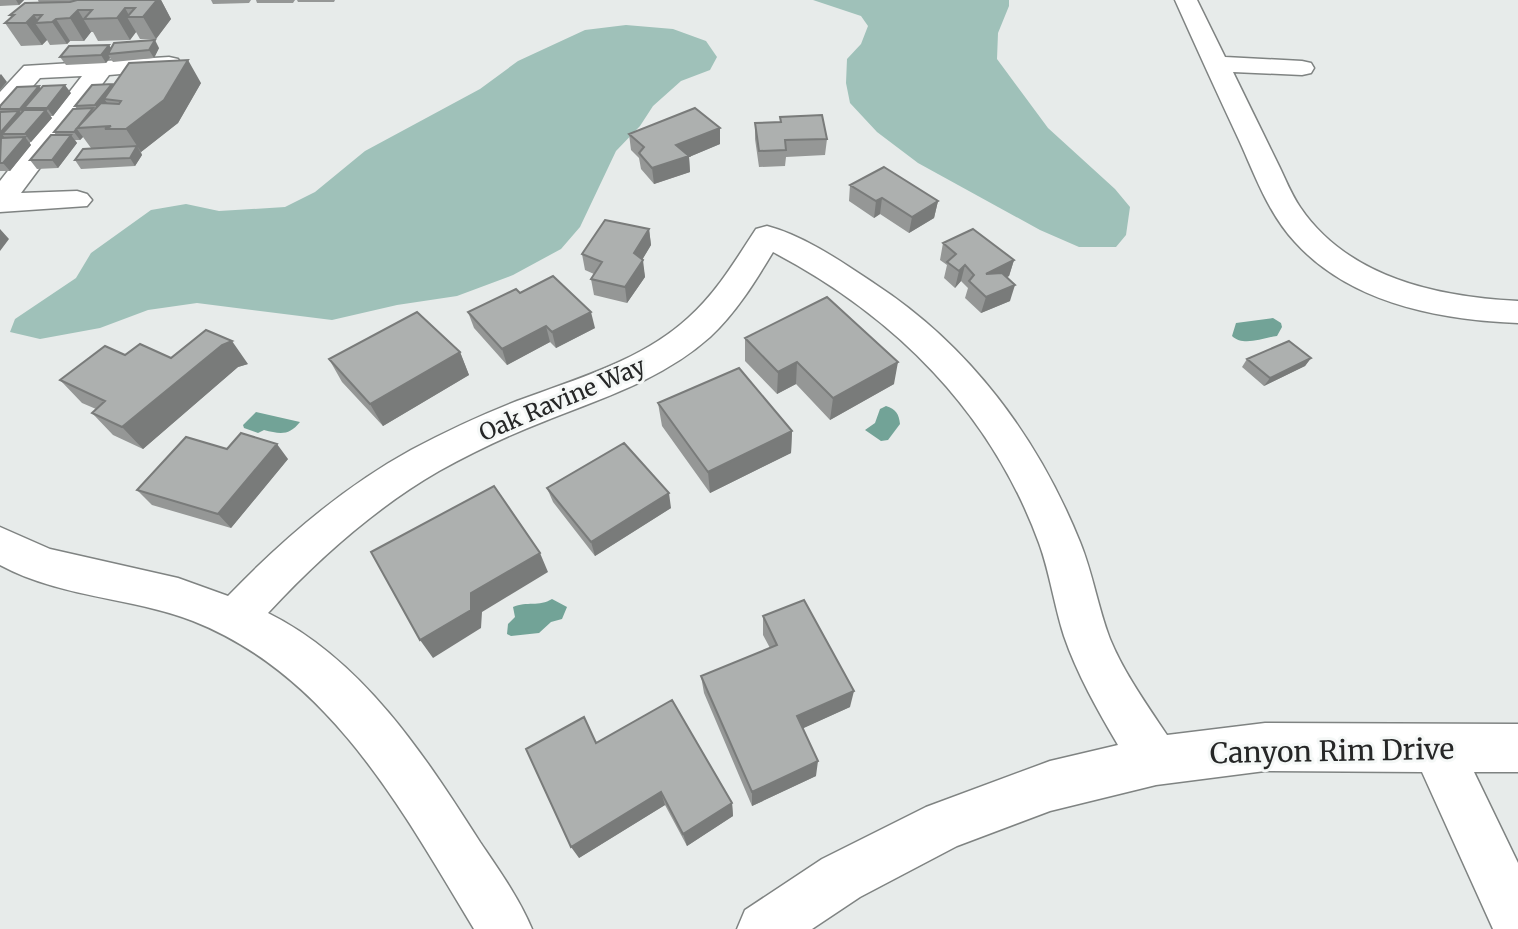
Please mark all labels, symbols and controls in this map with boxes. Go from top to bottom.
street label: Oak Ravine Way [475,351,650,447]
street label: Canyon Rim Drive [1209,731,1455,771]

